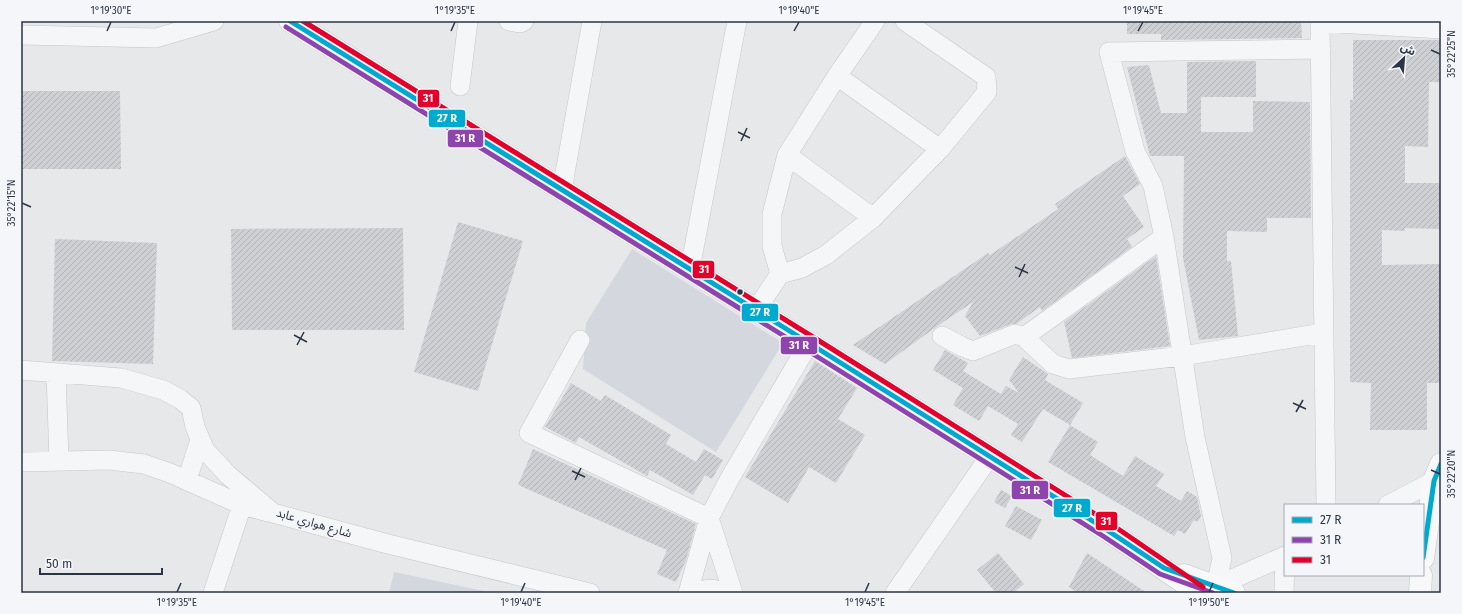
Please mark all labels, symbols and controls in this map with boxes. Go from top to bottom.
text: 1°19'30"E [90,5,132,17]
text: 1°19'35"E [435,5,475,17]
text: 1°19'40"E [778,5,820,17]
text: 1°19'45"E [1123,5,1163,17]
text: 35°22'25"N [1446,30,1458,78]
north arrow [1384,38,1424,78]
text: ش [1399,40,1418,59]
line badge: 31 [417,89,440,108]
text: 31 [422,92,433,105]
line badge: 27 R [428,109,466,128]
text: 27 R [437,112,457,125]
line badge: 31 R [447,129,484,148]
text: 31 R [454,132,475,145]
text: 35°22'15"N [6,179,18,227]
line badge: 31 [692,260,715,279]
text: 31 [698,263,709,276]
unlabelled marker [735,287,745,297]
line badge: 27 R [741,303,779,322]
text: 27 R [750,306,770,319]
line badge: 31 R [780,336,818,355]
text: 31 R [788,339,809,352]
text: 35°22'20"N [1446,450,1458,498]
line badge: 31 R [1011,480,1049,500]
text: 31 R [1019,484,1040,497]
line badge: 27 R [1053,498,1091,518]
text: 27 R [1062,502,1082,515]
legend [1284,504,1424,576]
street label: شارع هواري عابد [274,506,353,543]
line badge: 31 [1095,511,1118,531]
text: 27 R [1320,513,1342,527]
text: 31 [1100,515,1111,528]
text: 31 R [1320,533,1341,547]
scale bar [40,550,162,576]
text: 31 [1320,553,1331,567]
text: 50 m [46,557,72,571]
text: 1°19'35"E [157,597,197,609]
text: 1°19'40"E [500,597,542,609]
text: 1°19'45"E [845,597,885,609]
text: 1°19'50"E [1188,597,1230,609]

